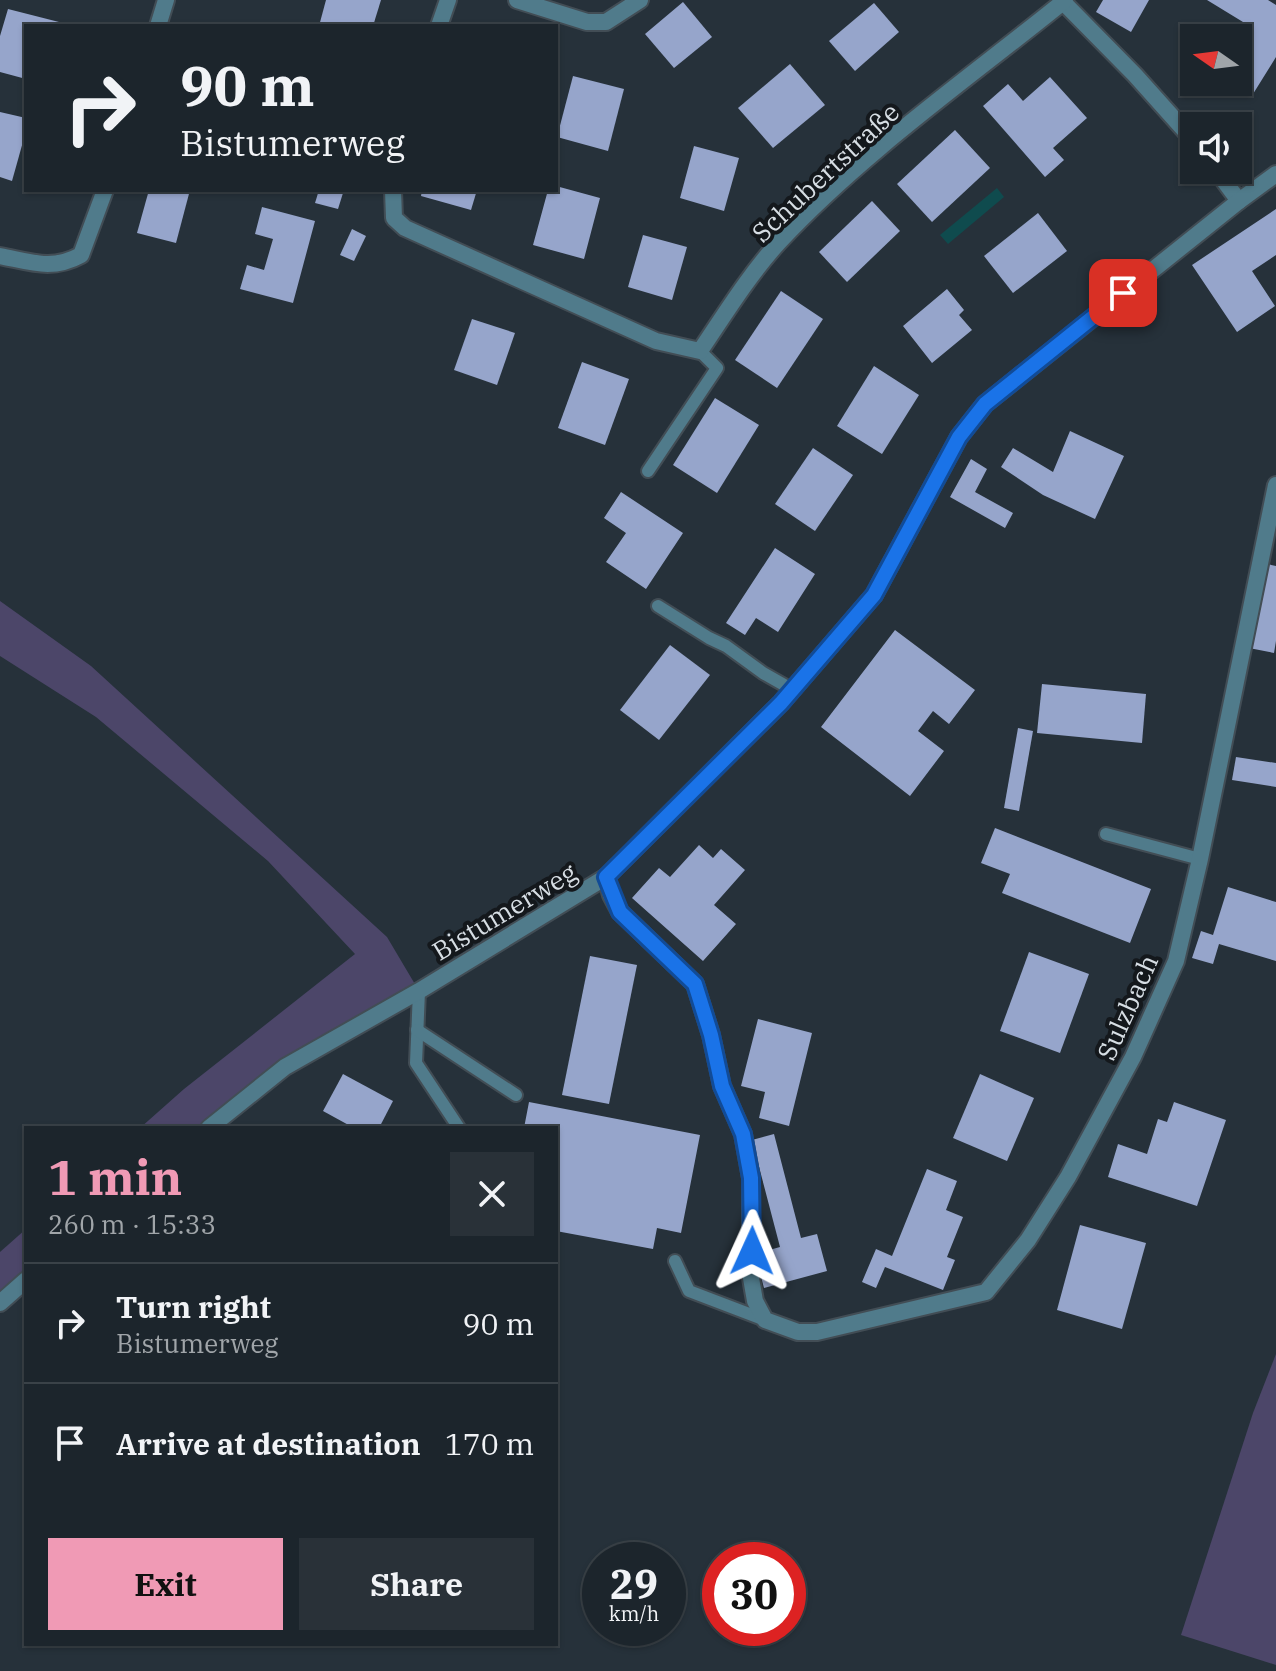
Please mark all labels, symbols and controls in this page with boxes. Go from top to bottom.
north arrow [1180,24,1252,96]
map controls [1180,24,1252,184]
text: 90 m [180,49,315,121]
icon: right [48,56,152,160]
street label: Schubertstraße [744,95,906,249]
button: sound [1180,112,1252,184]
text: Bistumerweg [180,119,405,166]
pin [1089,259,1157,327]
icon: arrive [1101,271,1145,315]
street label: Bistumerweg [426,855,582,967]
street label: Sulzbach [1089,949,1165,1065]
text: 1 min [48,1146,182,1208]
button: close [450,1152,534,1236]
text: 260 m · 15:33 [48,1207,216,1241]
position arrow [710,1209,794,1293]
text: Turn right [116,1287,271,1326]
icon: right [48,1301,92,1345]
text: 90 m [462,1304,534,1343]
text: Bistumerweg [116,1326,279,1360]
icon: arrive [48,1421,92,1465]
text: Arrive at destination [116,1424,421,1463]
text: 170 m [445,1424,534,1463]
button: Exit [48,1538,283,1630]
button: Share [299,1538,534,1630]
speed limit sign: 30 [702,1542,806,1646]
text: 29 [610,1558,658,1610]
text: km/h [609,1600,659,1627]

